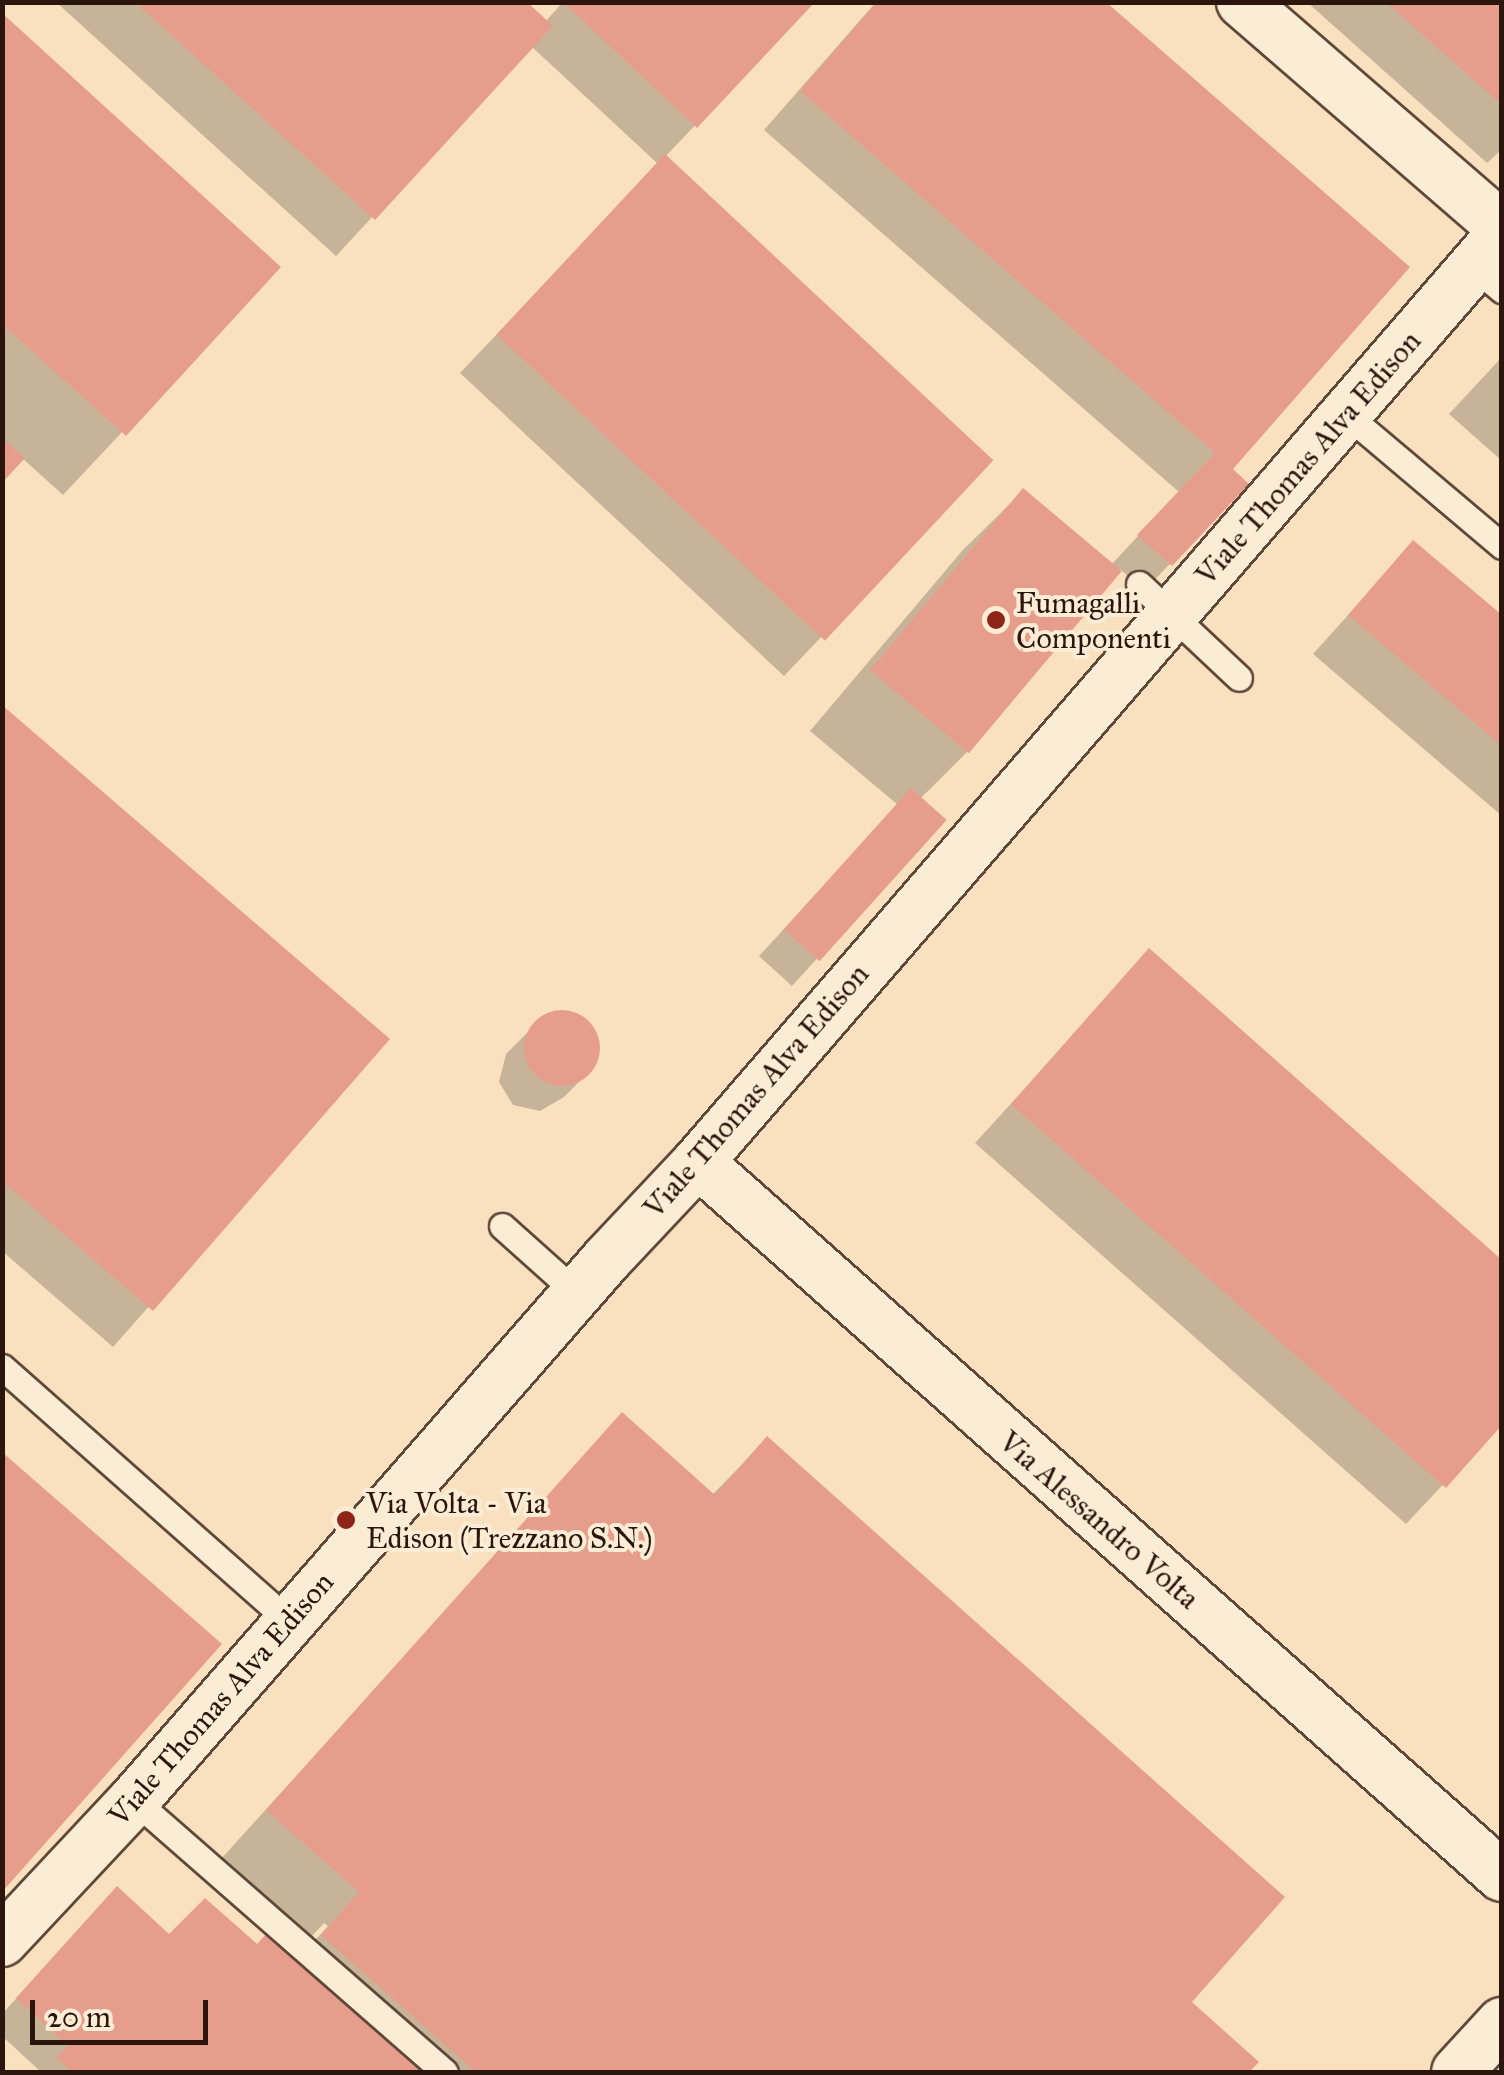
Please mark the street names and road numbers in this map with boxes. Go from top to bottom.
street label: Viale Thomas Alva Edison [1188,324,1428,592]
street label: Viale Thomas Alva Edison [636,957,876,1225]
street label: Via Alessandro Volta [992,1423,1206,1617]
street label: Viale Thomas Alva Edison [101,1565,341,1833]

